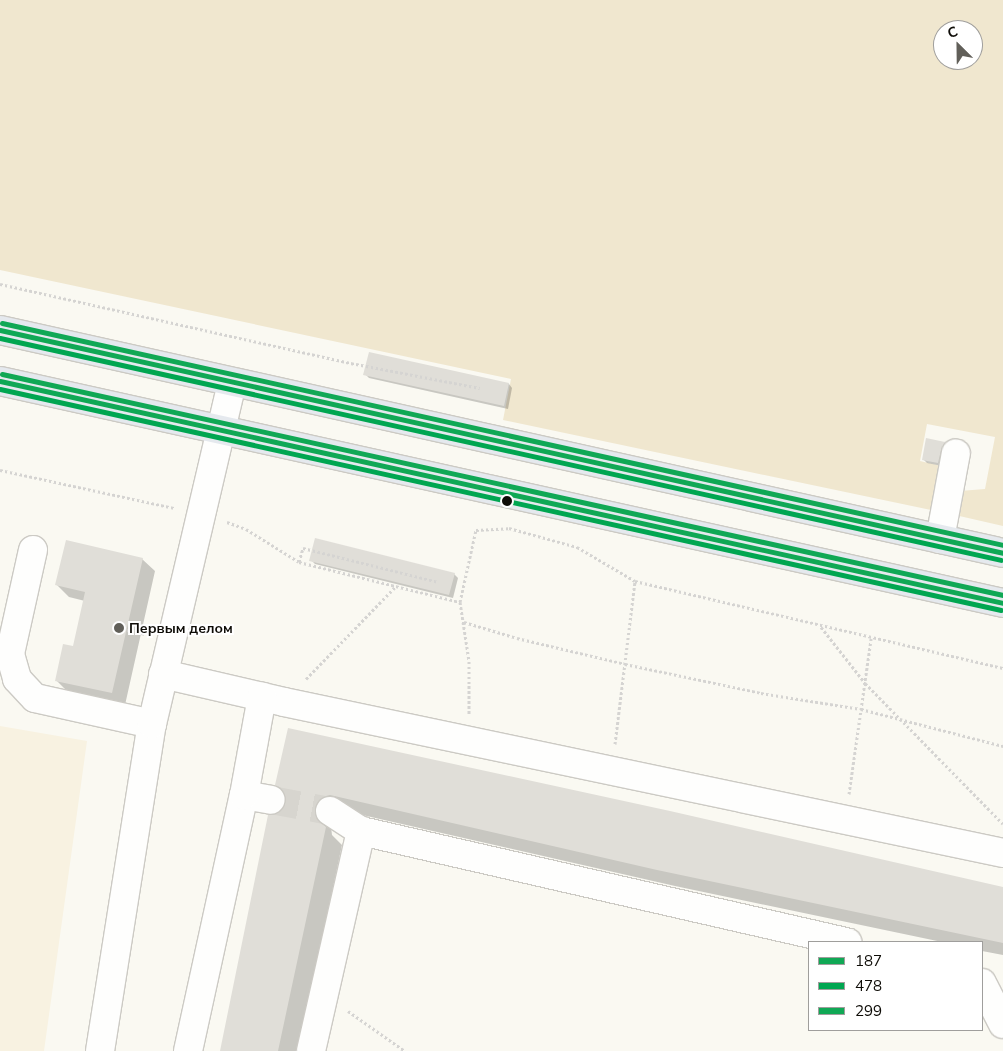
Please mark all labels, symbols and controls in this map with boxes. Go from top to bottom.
north arrow [933,20,983,70]
text: С [945,22,960,42]
unlabelled marker [502,496,512,506]
place label: Первым делом [129,620,233,636]
marker: Первым делом [113,622,125,634]
legend [808,941,983,1031]
text: 187 [855,951,882,970]
text: 478 [855,976,882,995]
text: 299 [855,1001,882,1020]

